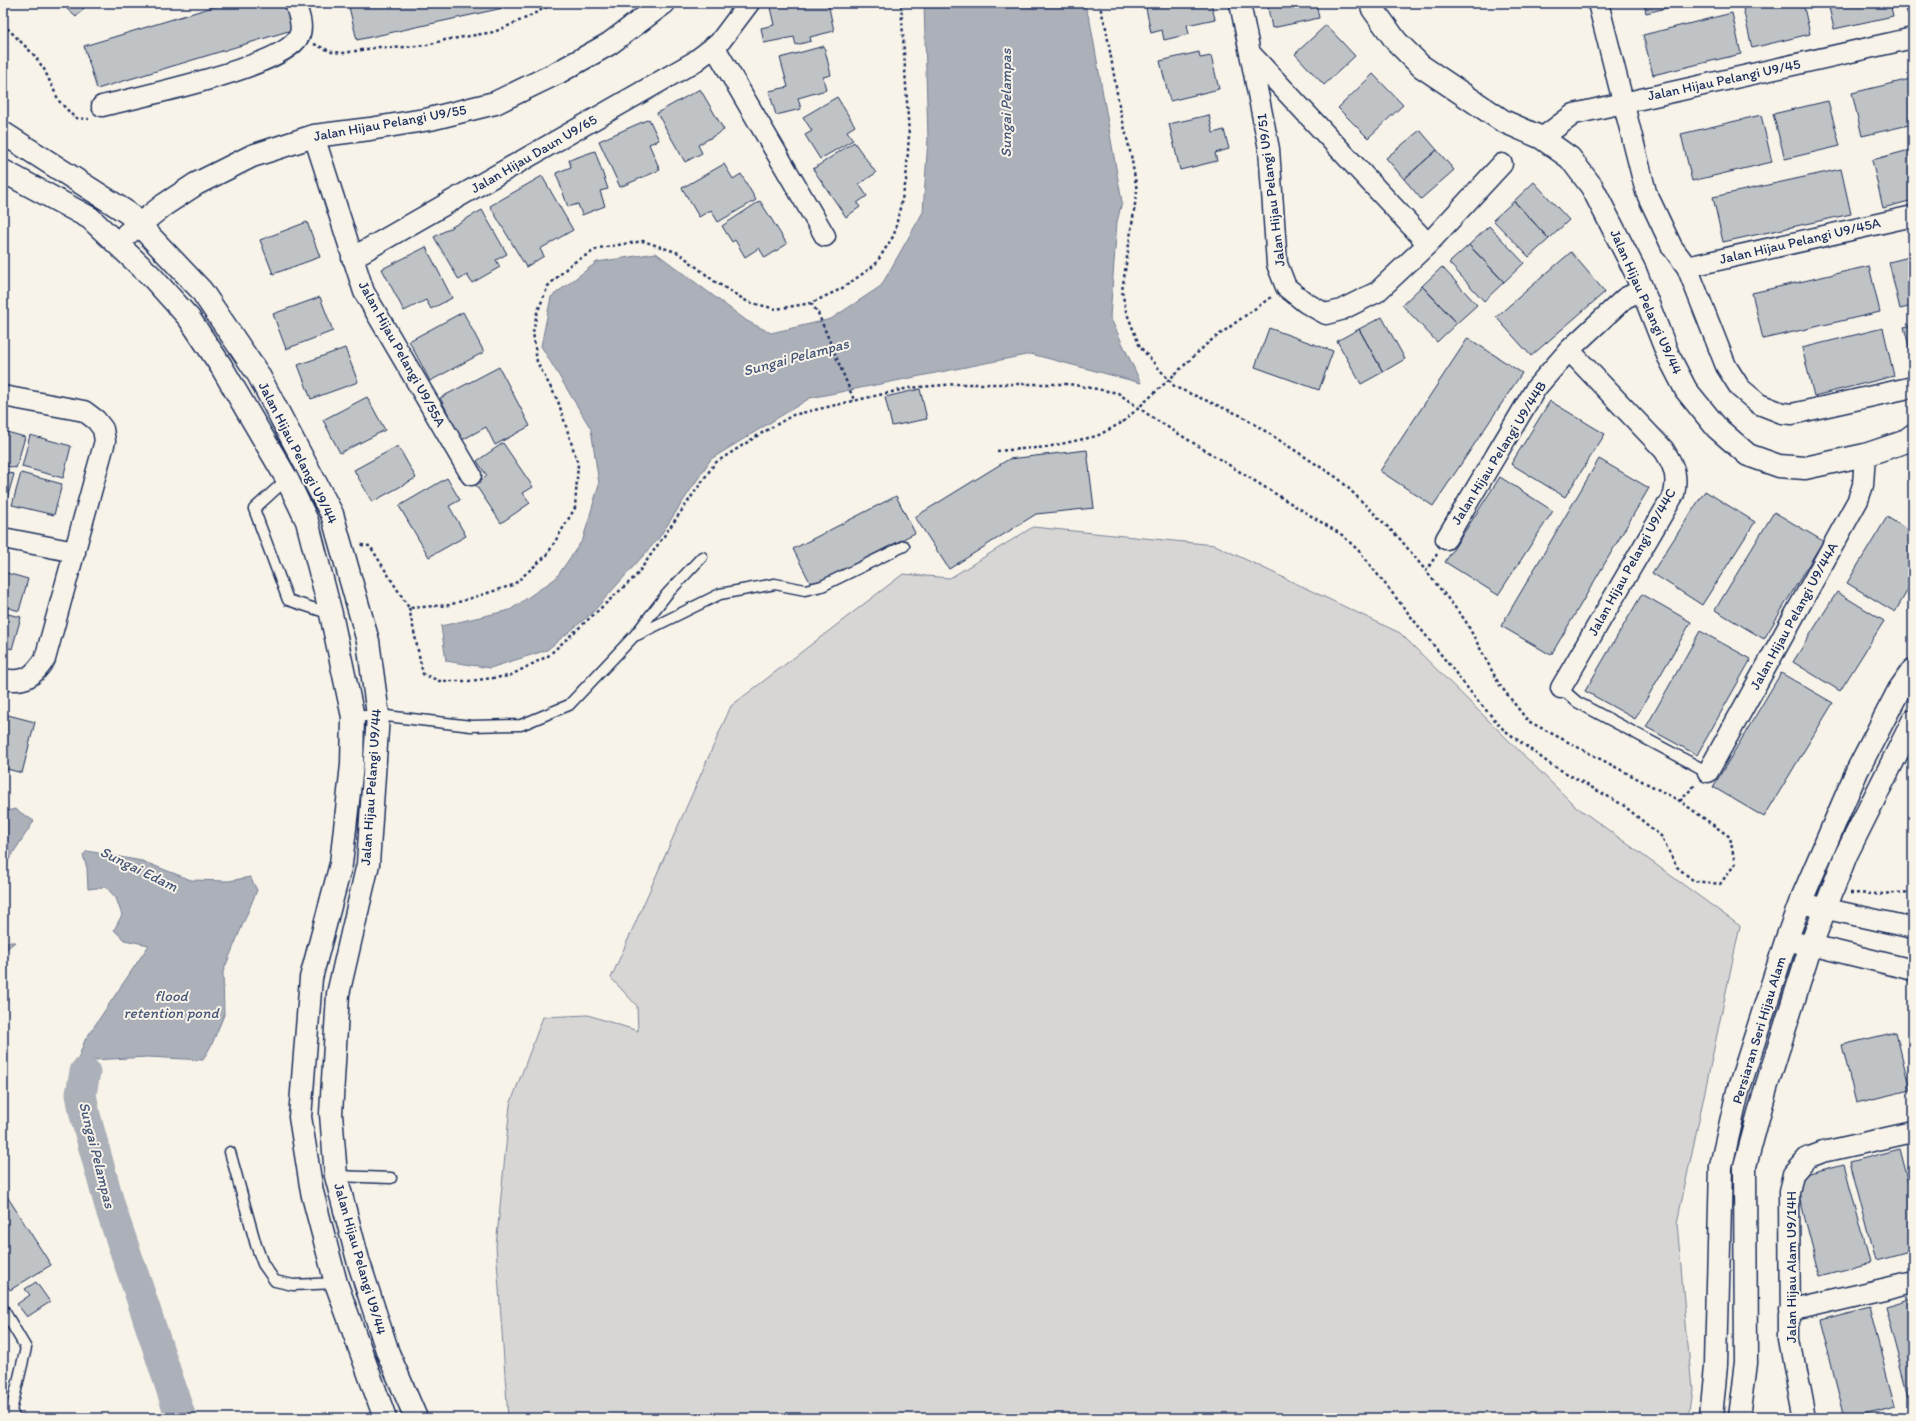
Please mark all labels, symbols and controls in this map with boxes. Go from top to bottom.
water label: Sungai Pelampas [997,47,1015,157]
street label: Jalan Hijau Pelangi U9/45 [1646,55,1802,105]
street label: Jalan Hijau Pelangi U9/55 [312,101,468,145]
street label: Jalan Hijau Daun U9/65 [468,111,600,197]
street label: Jalan Hijau Pelangi U9/51 [1253,112,1289,267]
street label: Jalan Hijau Pelangi U9/45A [1718,214,1882,268]
street label: Jalan Hijau Pelangi U9/44 [1606,227,1686,378]
street label: Jalan Hijau Pelangi U9/55A [355,278,449,430]
water label: Sungai Pelampas [741,334,852,380]
street label: Jalan Hijau Pelangi U9/44B [1448,378,1550,528]
street label: Jalan Hijau Pelangi U9/44 [255,379,341,527]
street label: Jalan Hijau Pelangi U9/44C [1584,485,1680,639]
street label: Jalan Hijau Pelangi U9/44A [1746,539,1842,693]
street label: Jalan Hijau Pelangi U9/44 [357,708,385,866]
water label: Sungai Edam [97,842,181,896]
street label: Persiaran Seri Hijau Alam [1728,953,1790,1106]
water label: flood retention pond [124,987,220,1022]
water label: Sungai Pelampas [75,1100,119,1211]
street label: Jalan Hijau Pelangi U9/44 [330,1181,390,1337]
street label: Jalan Hijau Alam U9/14H [1783,1191,1800,1343]

